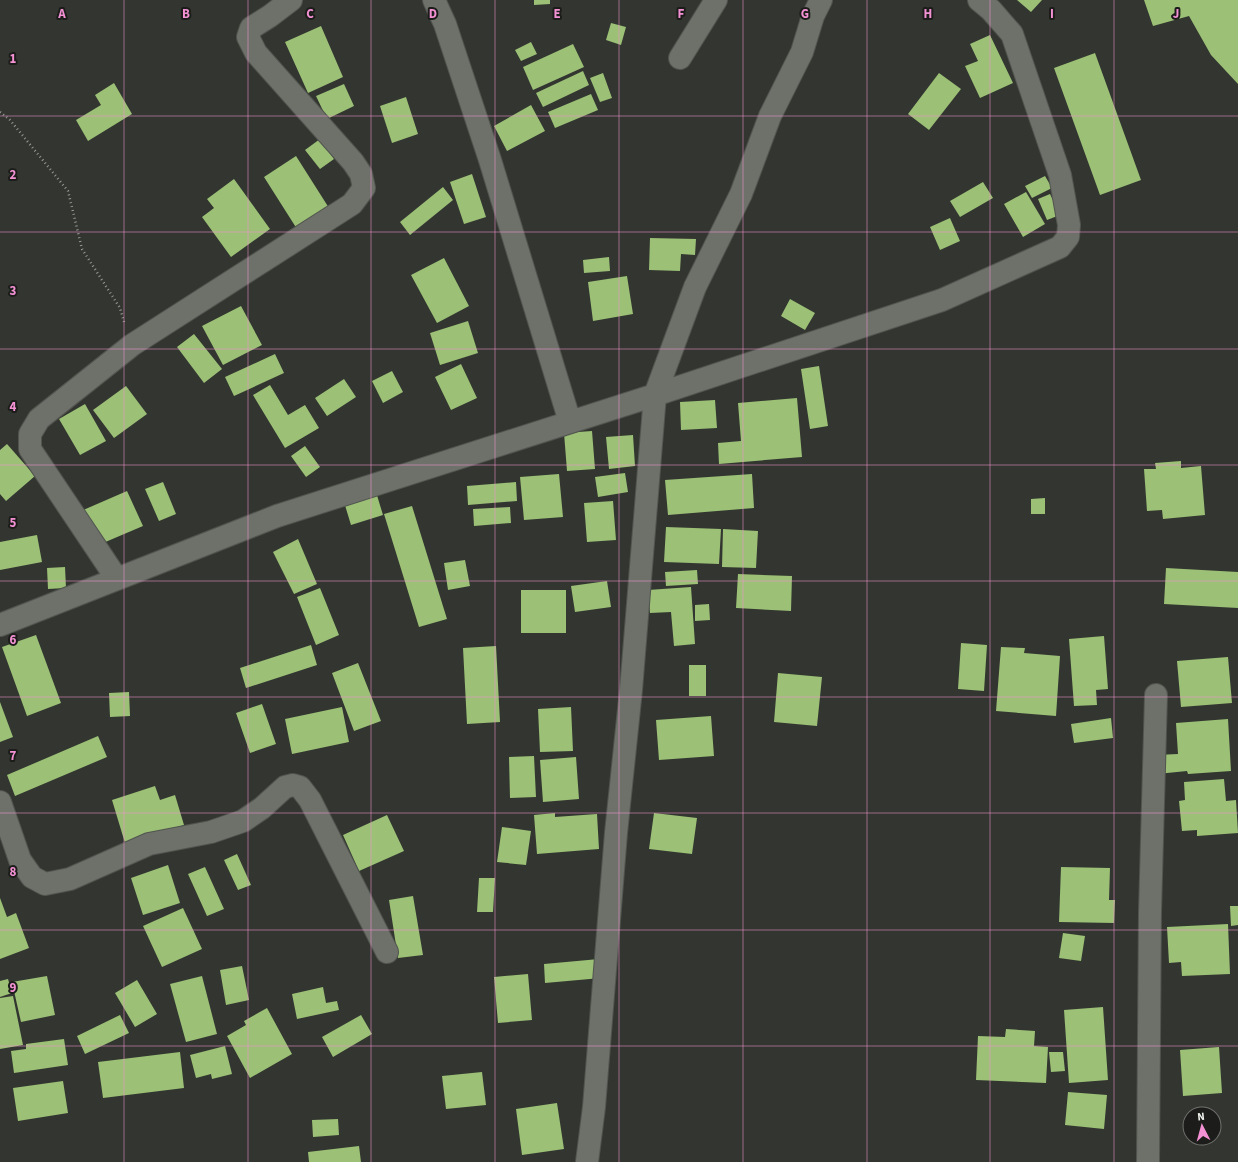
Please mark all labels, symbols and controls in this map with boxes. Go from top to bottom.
text: A [57,5,66,23]
text: B [182,5,190,23]
text: C [306,5,314,23]
text: D [429,5,437,23]
text: E [553,5,561,23]
text: F [678,5,685,23]
text: G [801,5,809,23]
text: H [924,5,932,23]
text: I [1050,5,1054,23]
text: J [1173,5,1179,23]
text: 1 [10,50,17,68]
text: 2 [10,166,17,184]
text: 3 [10,282,17,300]
text: 4 [10,398,17,416]
text: 5 [10,514,17,532]
text: 6 [10,631,17,649]
text: 7 [10,747,17,765]
text: 8 [10,863,17,881]
text: 9 [10,979,17,997]
north arrow [1182,1106,1222,1146]
text: N [1197,1109,1205,1124]

